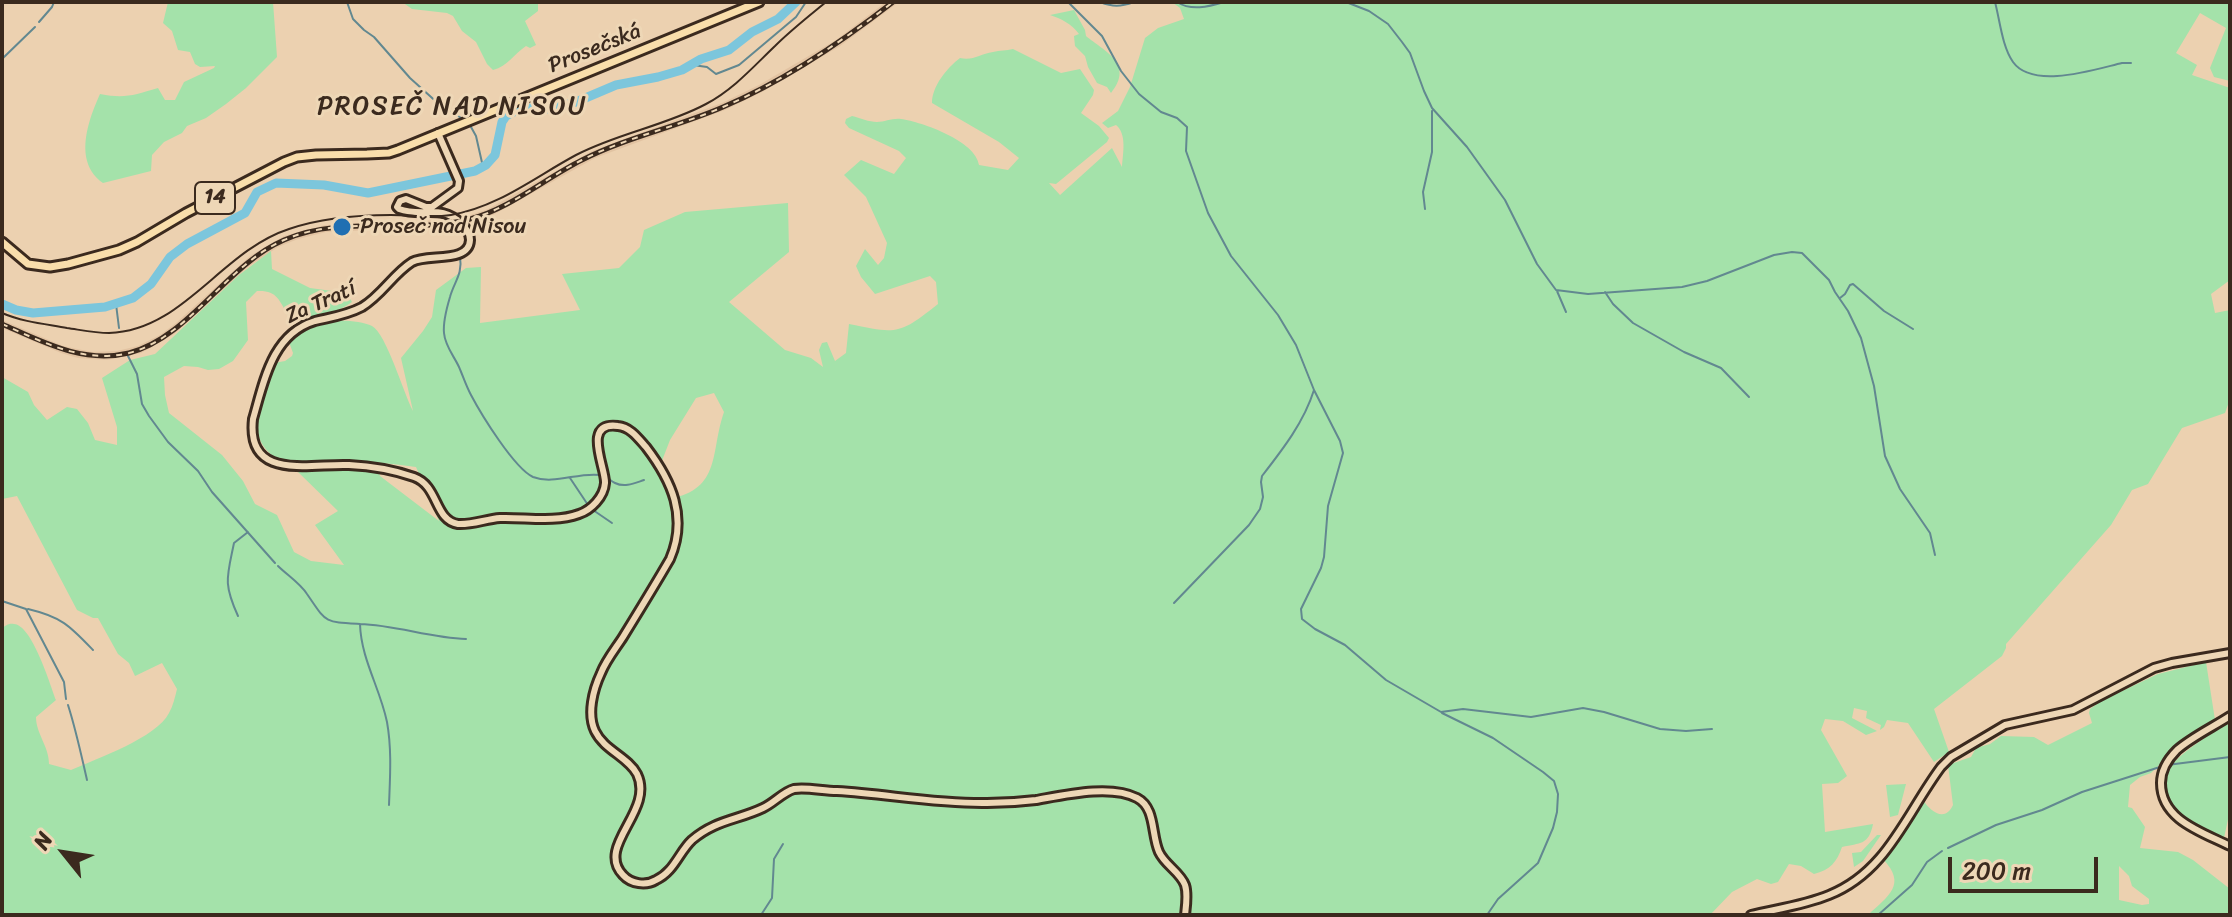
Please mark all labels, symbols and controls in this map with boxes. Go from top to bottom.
street label: Prosečská [545,18,645,80]
district label: PROSEČ NAD NISOU [318,91,586,123]
road number: 14 [195,182,235,214]
place label: Proseč nad Nisou [360,214,526,240]
marker: Proseč nad Nisou [331,216,353,238]
street label: Za Tratí [281,276,361,330]
north arrow [24,813,104,893]
text: N [22,824,63,857]
scale bar [1952,841,2102,891]
text: 200 m [1962,850,2031,892]

